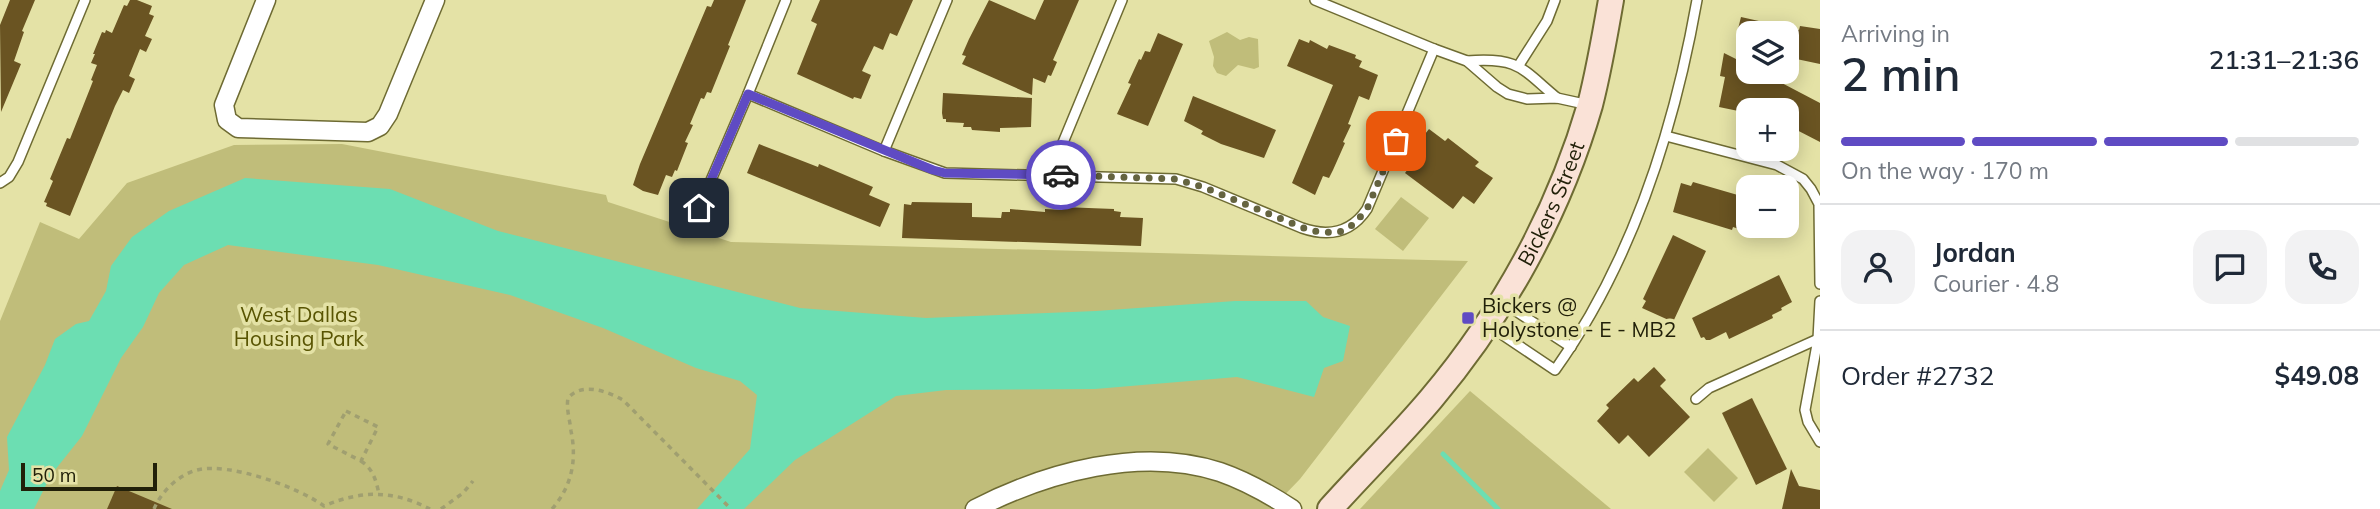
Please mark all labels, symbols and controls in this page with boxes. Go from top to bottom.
text: Arriving in [1841,19,1950,48]
map controls [1736,21,1799,238]
button: layers [1736,21,1799,84]
text: 21:31–21:36 [2209,43,2359,76]
text: 2 min [1841,45,1960,103]
button: + [1736,98,1799,161]
pin [1366,111,1426,171]
icon: bag [1377,122,1415,160]
street label: Bickers Street [1511,138,1589,270]
courier [1026,140,1096,210]
icon: car [1042,156,1080,194]
text: On the way · 170 m [1841,156,2049,185]
button: − [1736,175,1799,238]
pin [669,178,729,238]
icon: home [680,189,718,227]
button: person [1841,230,1915,304]
button: chat [2193,230,2267,304]
button: phone [2285,230,2359,304]
text: Jordan [1933,236,2016,269]
text: Courier · 4.8 [1933,269,2059,298]
place label: Bickers @ Holystone - E - MB2 [1482,292,1676,342]
park label: West Dallas Housing Park [234,301,364,351]
marker: Bickers @ Holystone - E - MB2 [1460,310,1476,326]
text: Order #2732 [1841,359,1994,392]
text: $49.08 [2275,359,2359,392]
scale bar [21,460,158,492]
text: 50 m [32,463,76,487]

